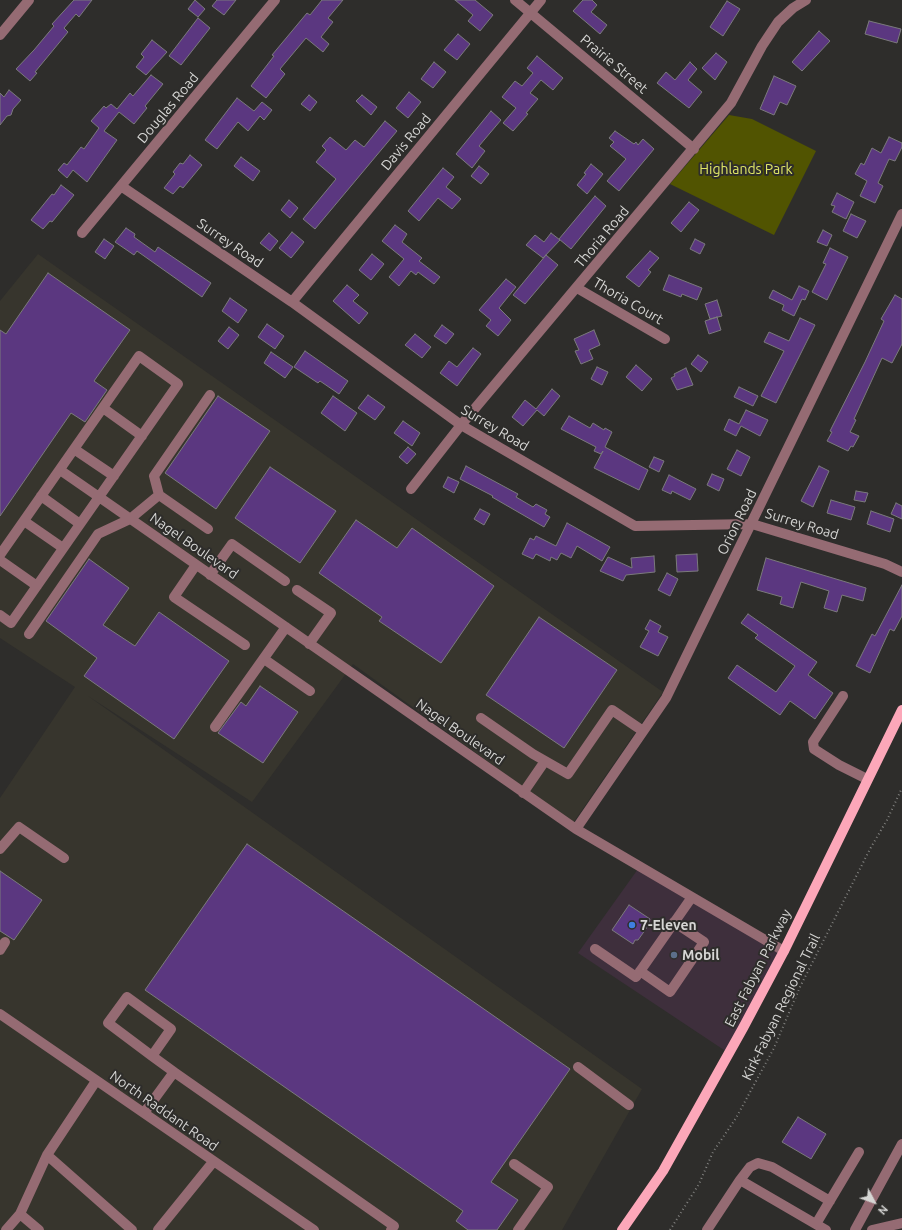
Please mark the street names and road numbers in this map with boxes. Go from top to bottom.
street label: Prairie Street [577,31,651,97]
street label: Douglas Road [134,69,202,147]
street label: Davis Road [377,110,435,174]
street label: Thoria Road [571,203,633,271]
street label: Surrey Road [194,215,266,271]
street label: Thoria Court [590,274,666,328]
street label: Surrey Road [458,401,532,455]
street label: Orion Road [714,486,760,558]
street label: Surrey Road [763,505,841,543]
street label: Nagel Boulevard [147,509,241,583]
street label: Nagel Boulevard [413,695,507,769]
street label: East Fabyan Parkway [721,906,795,1030]
street label: Kirk-Fabyan Regional Trail [738,931,824,1083]
street label: North Raddant Road [106,1067,222,1155]

